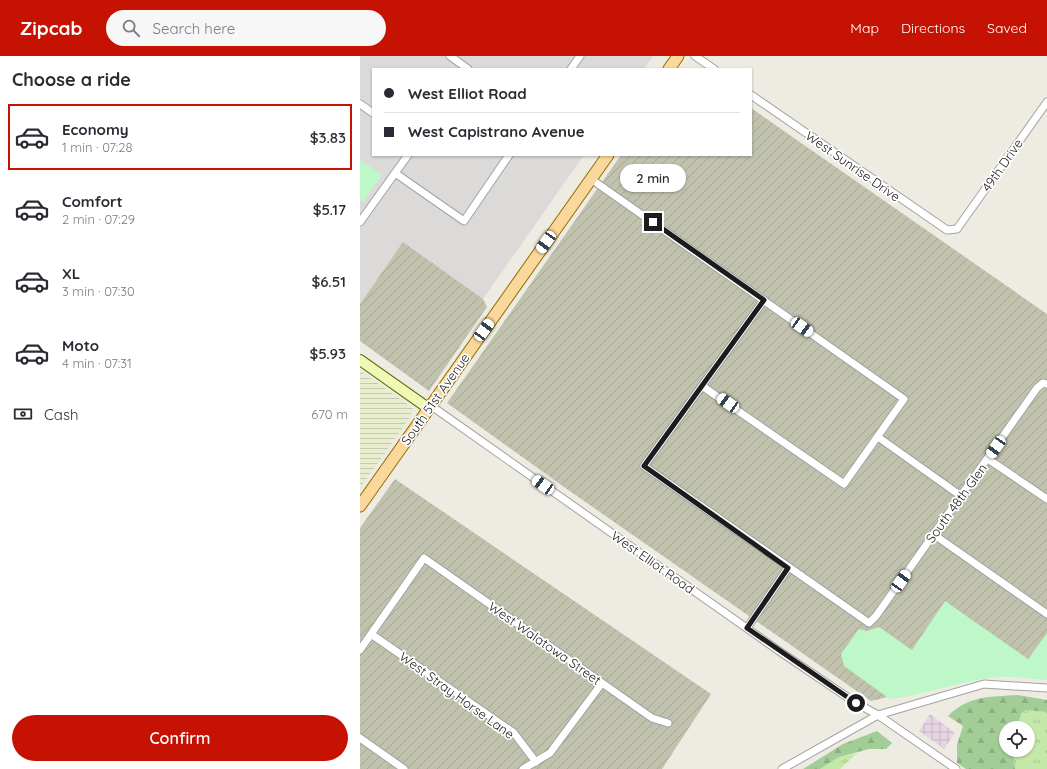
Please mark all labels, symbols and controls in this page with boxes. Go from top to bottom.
search box [106,10,386,46]
text: Zipcab [20,16,82,40]
icon: search [120,17,142,39]
text: Search here [152,19,235,38]
text: Map [850,19,879,37]
text: Directions [901,19,965,37]
text: Saved [987,19,1027,37]
text: Choose a ride [12,68,131,91]
text: West Elliot Road [408,84,527,103]
icon: car [14,119,50,155]
text: Economy [62,120,129,139]
text: West Capistrano Avenue [408,122,585,141]
street label: West Sunrise Drive [803,127,903,205]
text: $3.83 [310,128,346,147]
street label: 49th Drive [978,136,1026,194]
text: 1 min · 07:28 [62,139,133,155]
callout: 2 min [620,164,686,192]
text: 2 min [636,170,670,186]
icon: car [14,191,50,227]
text: Comfort [62,192,123,211]
text: $5.17 [313,200,346,219]
text: 2 min · 07:29 [62,211,135,227]
route end [644,213,662,231]
car [534,229,558,255]
icon: car [14,263,50,299]
text: XL [62,264,80,283]
text: $6.51 [311,272,346,291]
text: 3 min · 07:30 [62,283,135,299]
car [789,315,815,339]
car [472,317,496,343]
icon: car [14,335,50,371]
text: Moto [62,336,99,355]
text: $5.93 [309,344,346,363]
street label: South 51st Avenue [397,350,473,448]
text: 4 min · 07:31 [62,355,132,371]
car [715,391,741,415]
icon: cash [12,403,34,425]
text: Cash [44,405,78,424]
text: 670 m [311,406,348,422]
car [984,434,1008,460]
street label: South 48th Glen [922,460,990,546]
car [530,473,556,497]
street label: West Elliot Road [608,527,698,597]
car [889,568,913,594]
street label: West Walatowa Street [486,598,604,688]
street label: West Stray Horse Lane [396,648,518,742]
route start [847,694,865,712]
button: Confirm [12,715,348,761]
map controls [999,721,1035,757]
button: locate [999,721,1035,757]

